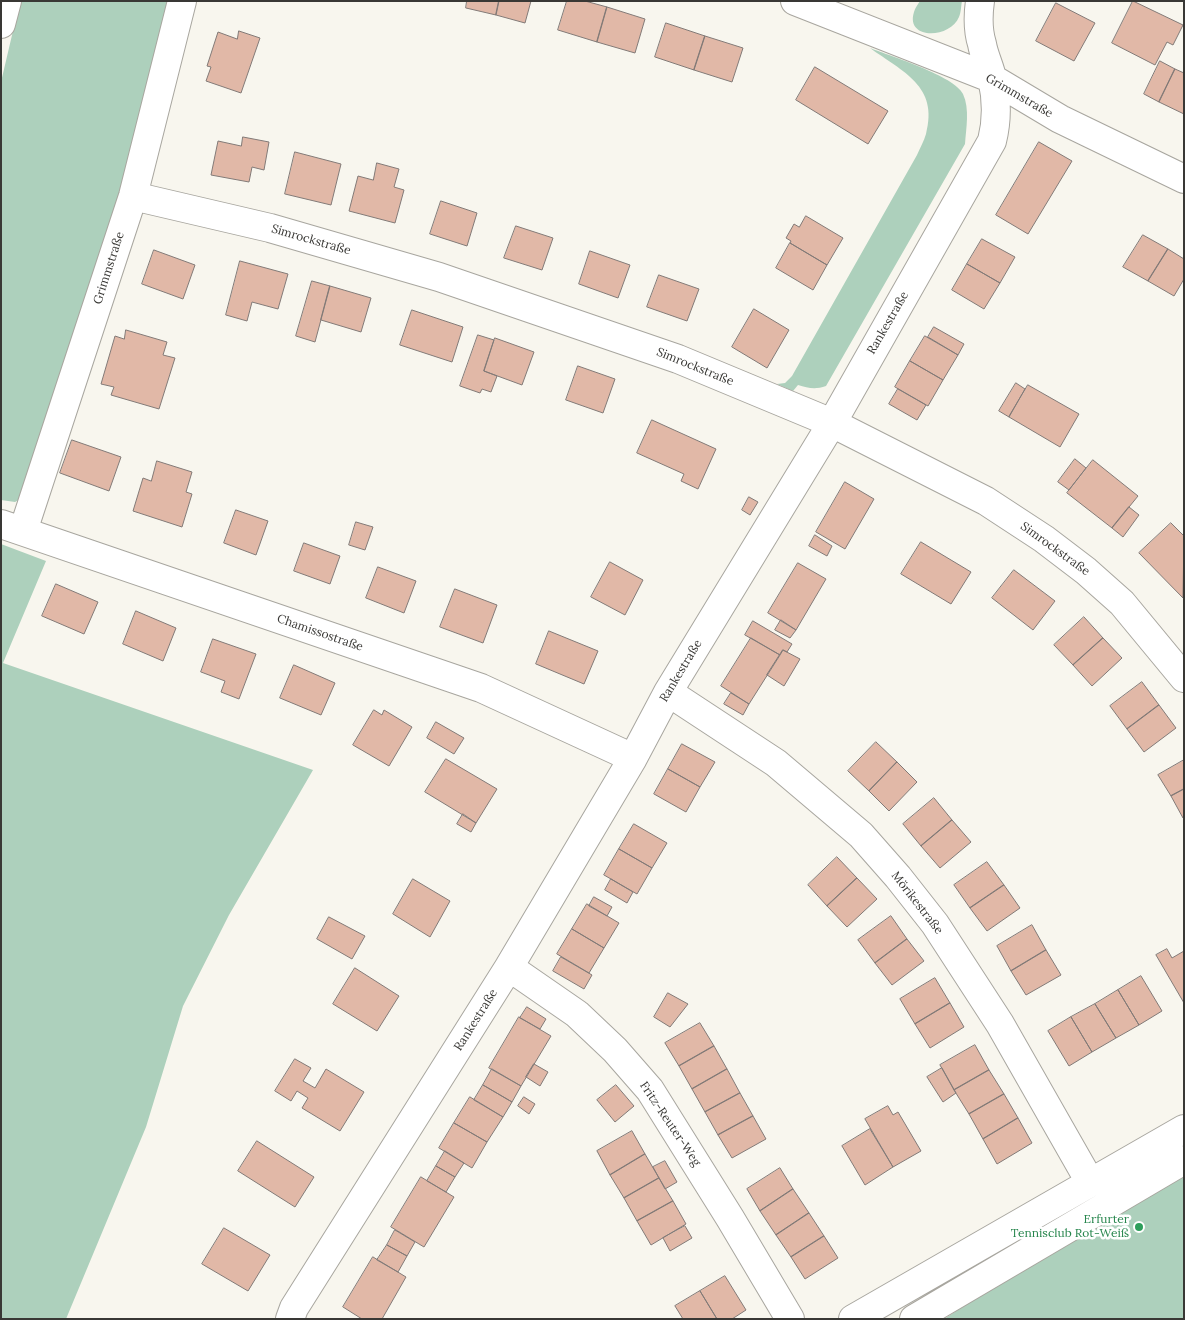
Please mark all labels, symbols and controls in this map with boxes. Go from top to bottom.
street label: Grimmstraße [983,71,1055,121]
street label: Simrockstraße [270,222,352,258]
street label: Grimmstraße [91,230,127,306]
street label: Rankestraße [864,289,912,357]
street label: Simrockstraße [654,345,736,389]
street label: Simrockstraße [1018,519,1092,579]
street label: Chamissostraße [275,612,365,654]
street label: Rankestraße [657,637,705,705]
street label: Mörikestraße [888,869,946,937]
street label: Rankestraße [451,986,501,1054]
street label: Fritz-Reuter-Weg [636,1079,704,1169]
place label: Erfurter Tennisclub Rot-Weiß [1011,1213,1129,1241]
marker: Erfurter Tennisclub Rot-Weiß [1133,1221,1145,1233]

